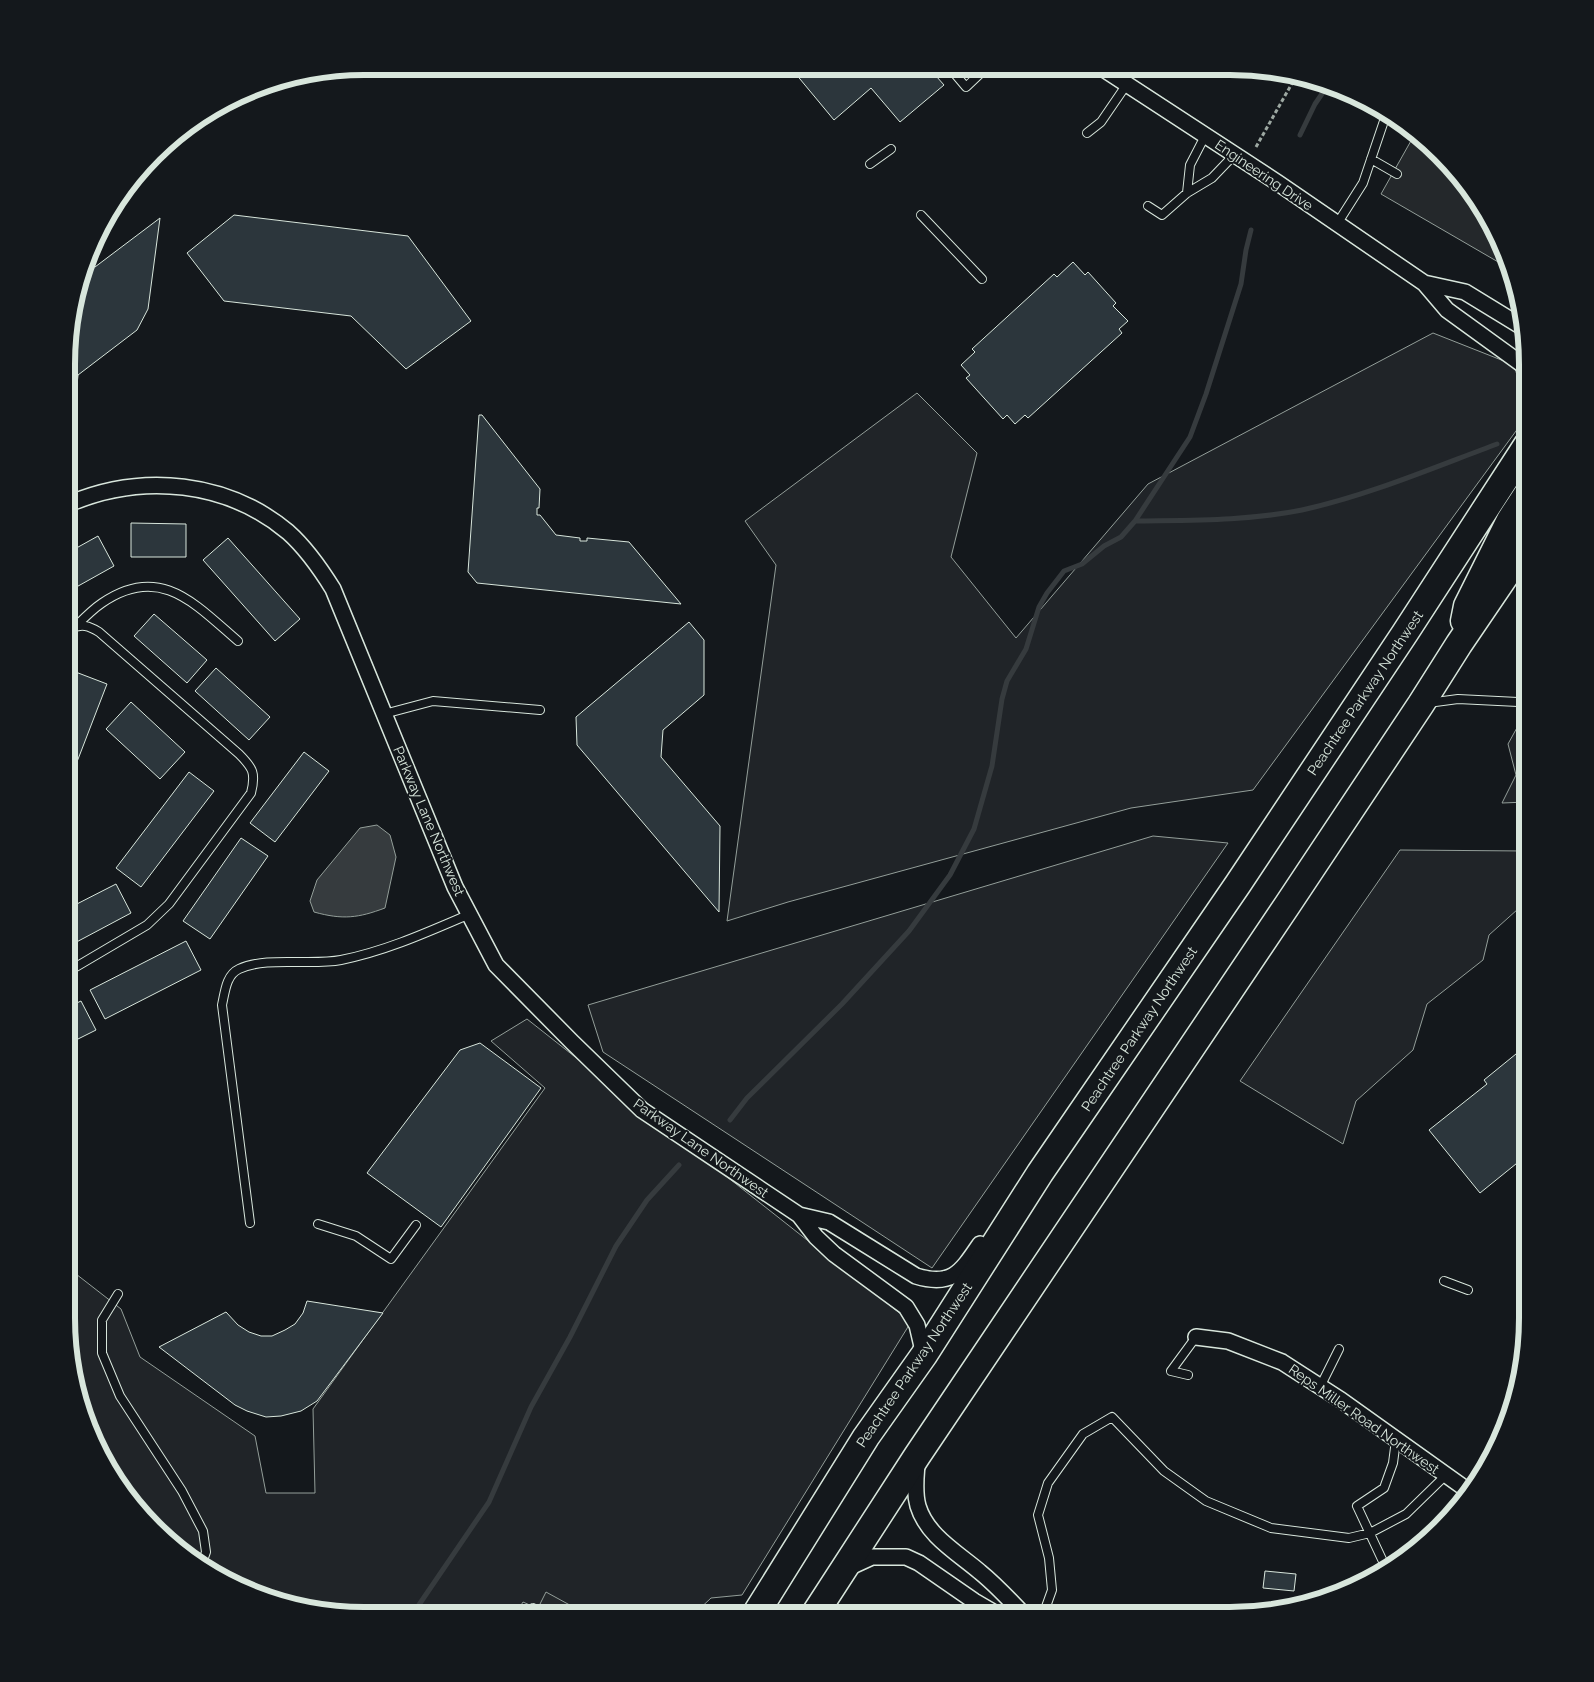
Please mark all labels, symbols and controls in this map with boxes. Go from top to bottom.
street label: Engineering Drive [1212,136,1316,214]
street label: Peachtree Parkway Northwest [1304,607,1426,778]
street label: Parkway Lane Northwest [390,744,468,899]
street label: Peachtree Parkway Northwest [1078,943,1200,1114]
street label: Parkway Lane Northwest [630,1095,772,1201]
street label: Peachtree Parkway Northwest [853,1279,975,1450]
street label: Reps Miller Road Northwest [1286,1361,1443,1477]

